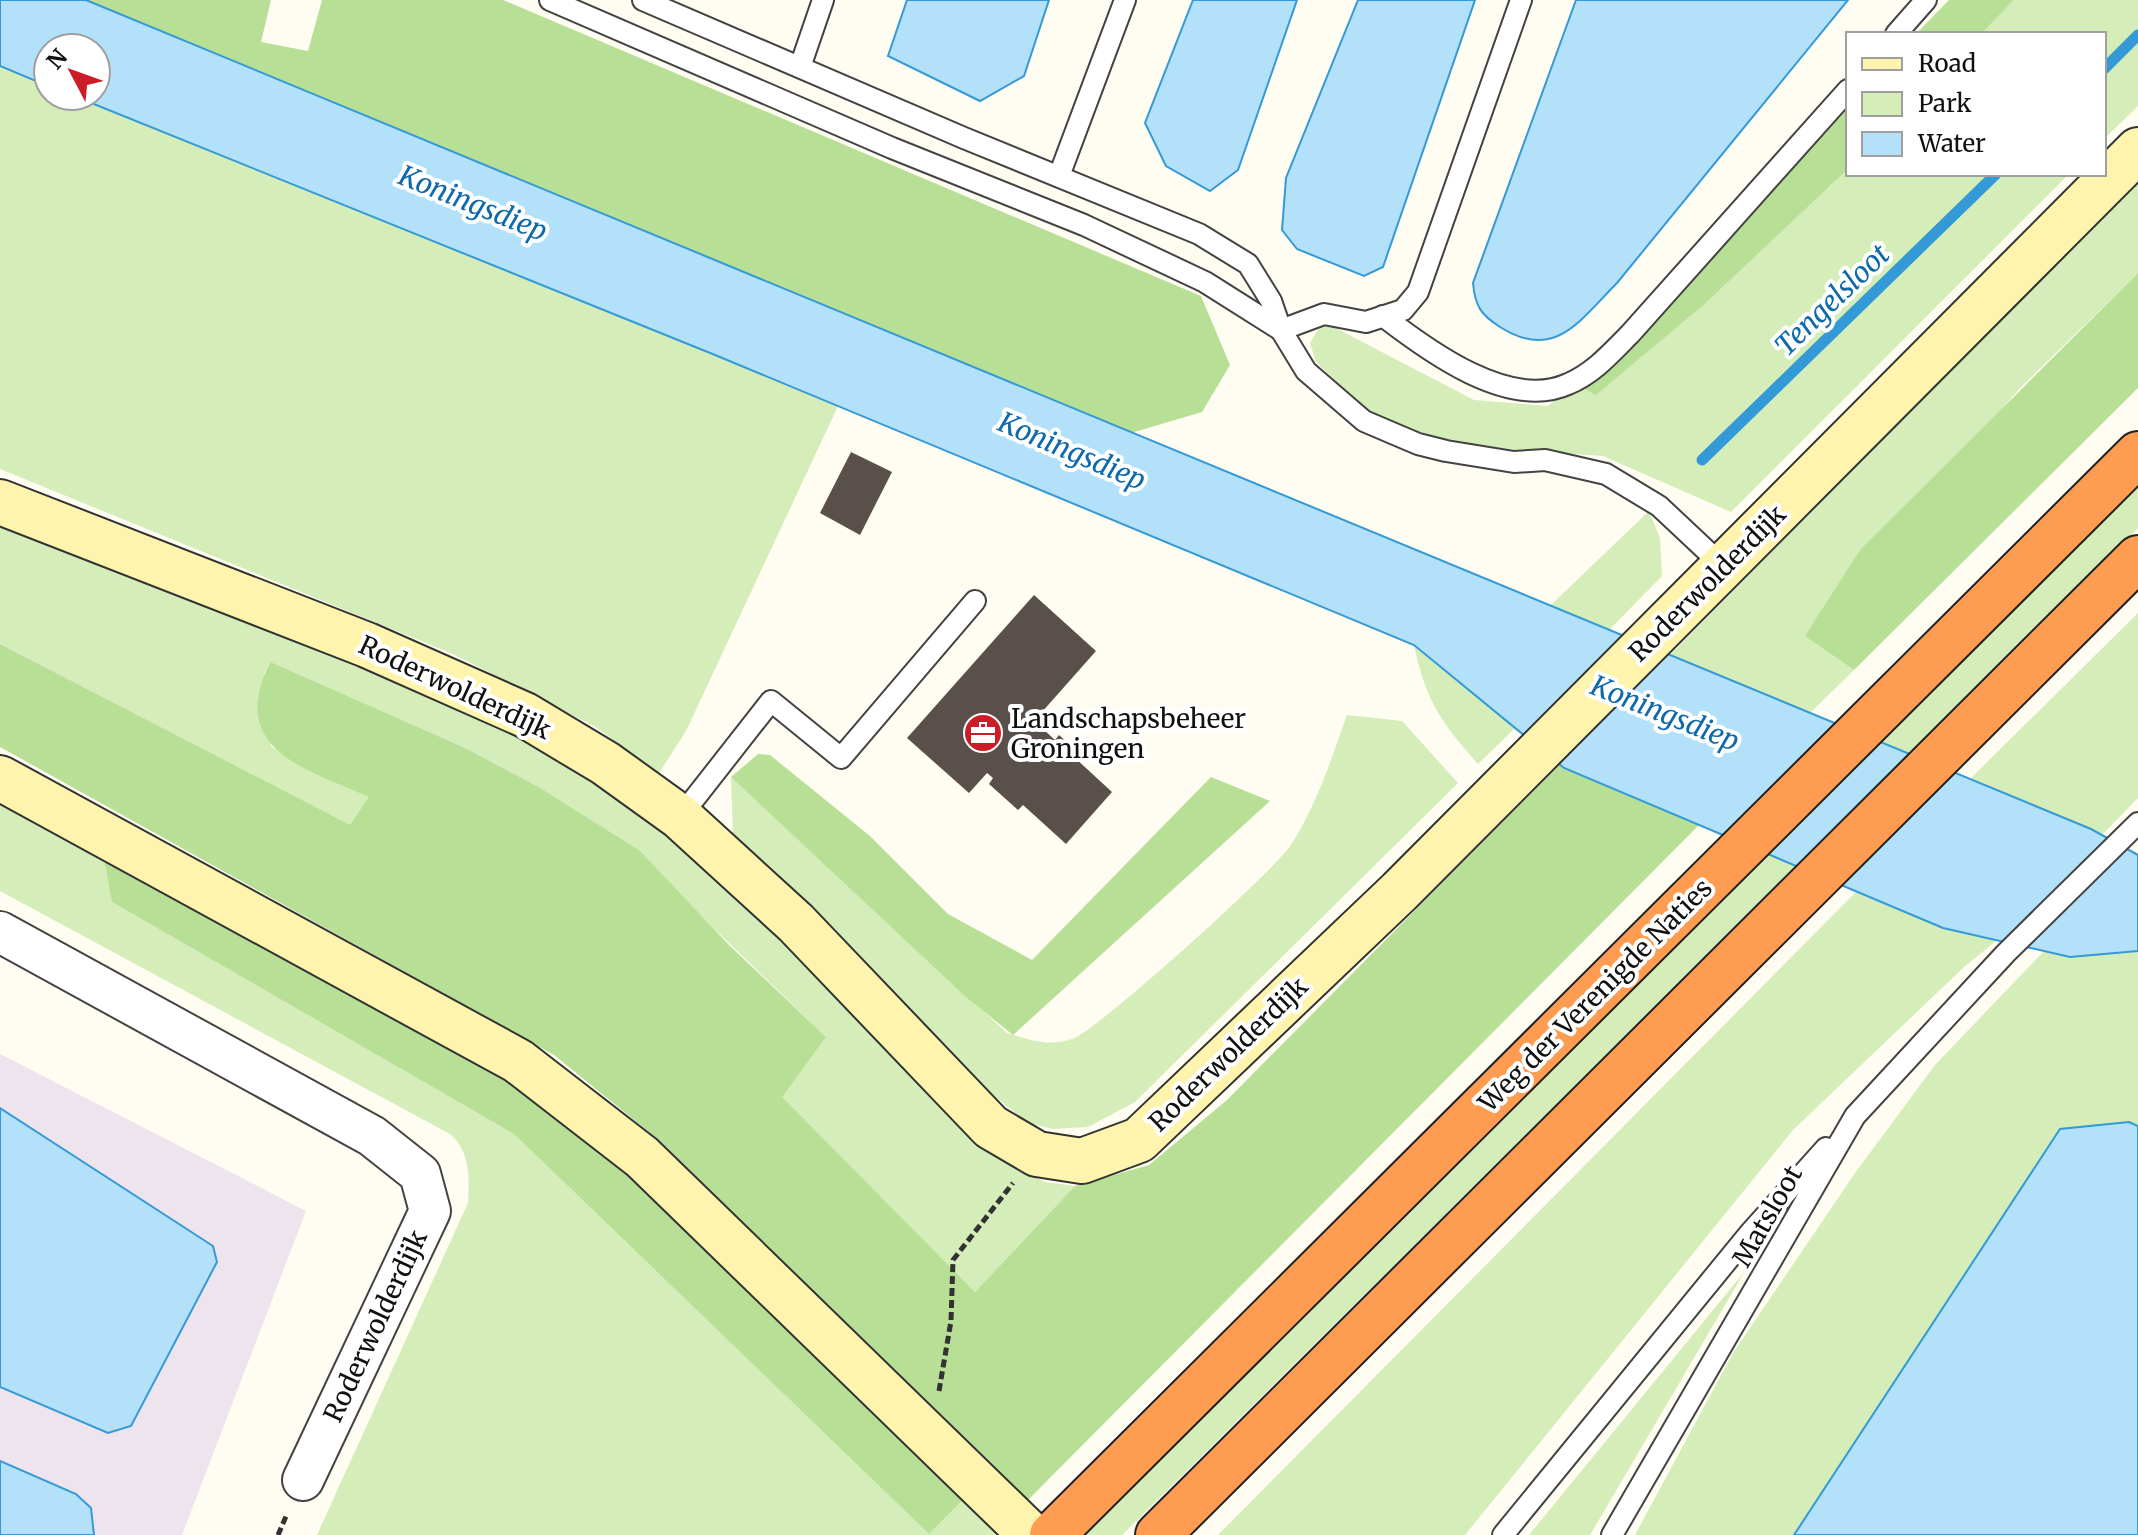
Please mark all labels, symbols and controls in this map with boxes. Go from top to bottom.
north arrow [32,32,112,112]
legend [1846,32,2106,176]
text: N [41,43,74,75]
text: Road [1918,48,1976,79]
text: Park [1918,88,1972,119]
text: Water [1917,128,1986,159]
water label: Koningsdiep [393,157,552,249]
water label: Tengelsloot [1767,236,1897,363]
water label: Koningsdiep [992,403,1151,498]
street label: Roderwolderdijk [1622,497,1793,668]
street label: Roderwolderdijk [354,628,557,746]
water label: Koningsdiep [1585,667,1744,759]
place label: Landschapsbeheer Groningen [1011,702,1246,765]
office icon: Landschapsbeheer Groningen [962,712,1004,754]
street label: Weg der Verenigde Naties [1471,871,1719,1119]
street label: Roderwolderdijk [1142,969,1315,1138]
street label: Matsloot [1725,1160,1809,1272]
street label: Roderwolderdijk [316,1224,434,1427]

